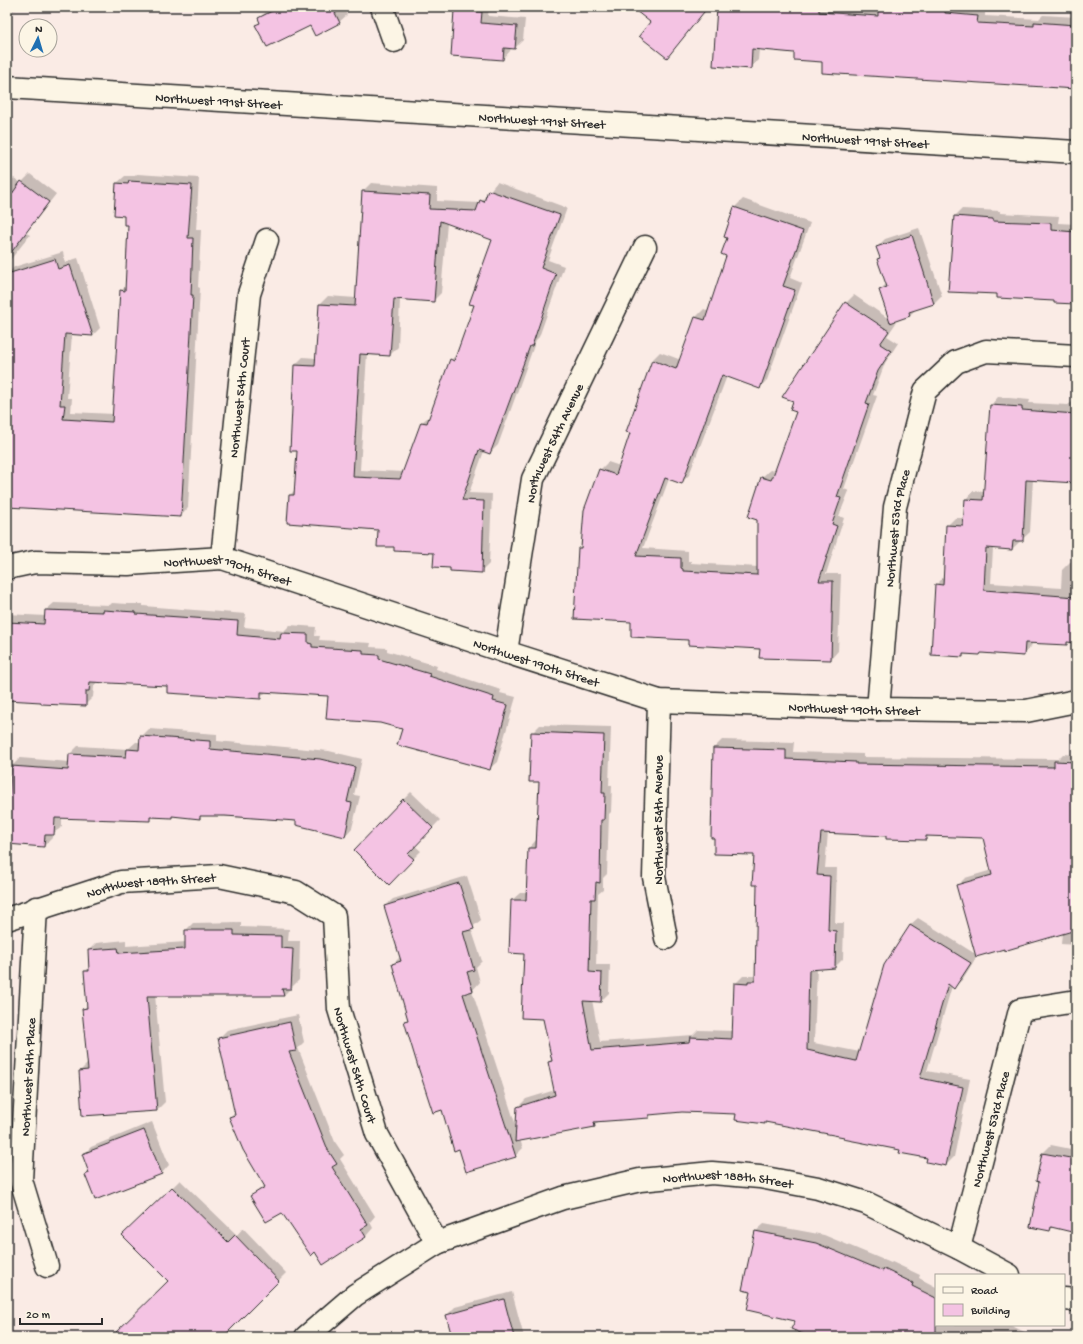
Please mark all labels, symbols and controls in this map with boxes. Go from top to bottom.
north arrow [18,18,58,58]
text: N [35,24,43,36]
street label: Northwest 191st Street [155,91,284,114]
street label: Northwest 191st Street [478,111,607,133]
street label: Northwest 191st Street [801,130,931,153]
street label: Northwest 54th Court [227,336,255,459]
street label: Northwest 54th Avenue [524,381,588,504]
street label: Northwest 53rd Place [883,468,915,588]
street label: Northwest 190th Street [163,553,294,591]
street label: Northwest 190th Street [471,637,602,692]
street label: Northwest 190th Street [788,701,922,720]
street label: Northwest 54th Avenue [652,755,667,885]
street label: Northwest 189th Street [85,871,218,903]
street label: Northwest 54th Court [329,1006,379,1127]
street label: Northwest 54th Place [19,1017,40,1137]
street label: Northwest 53rd Place [970,1069,1014,1189]
street label: Northwest 188th Street [662,1168,796,1193]
legend [935,1274,1065,1326]
text: Road [971,1285,998,1299]
scale bar [20,1300,102,1326]
text: Building [970,1305,1010,1319]
text: 20 m [26,1309,51,1323]

